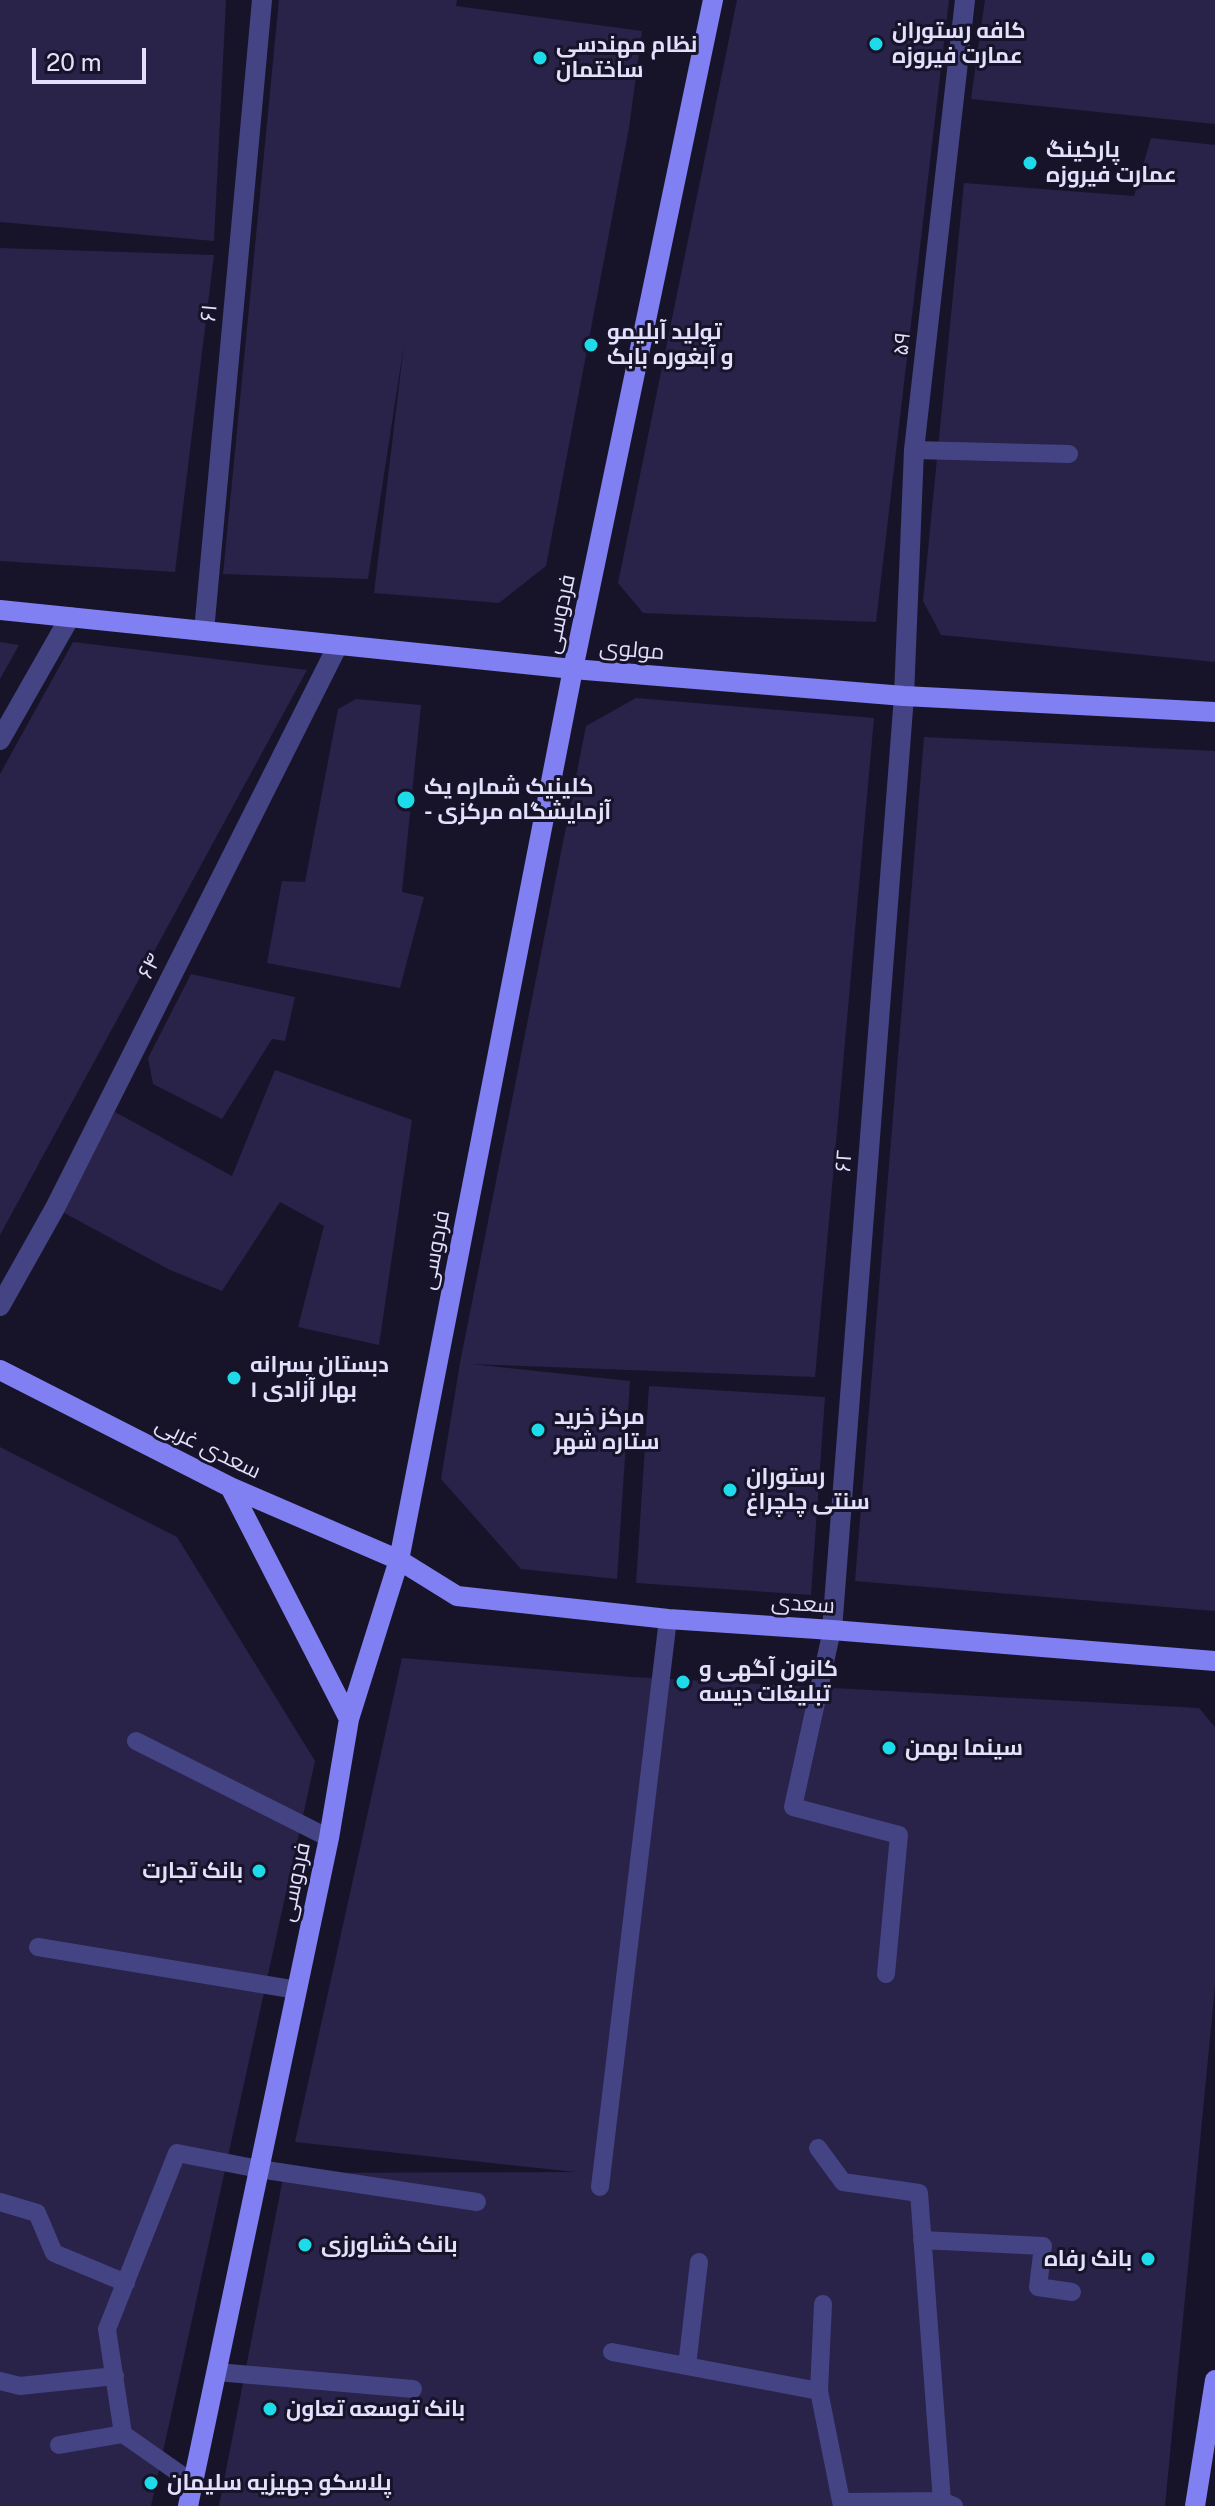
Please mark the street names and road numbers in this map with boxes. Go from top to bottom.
street label: ۶۱ [195,303,223,323]
street label: ۵۹ [888,331,916,357]
street label: فردوسی [539,572,581,656]
street label: مولوی [598,634,666,666]
street label: ۶۴ [133,949,167,983]
street label: ۶۲ [830,1149,858,1173]
street label: فردوسی [414,1208,456,1292]
street label: سعدی غربی [151,1411,265,1485]
street label: سعدی [770,1589,836,1619]
street label: فردوسی [274,1840,316,1924]

